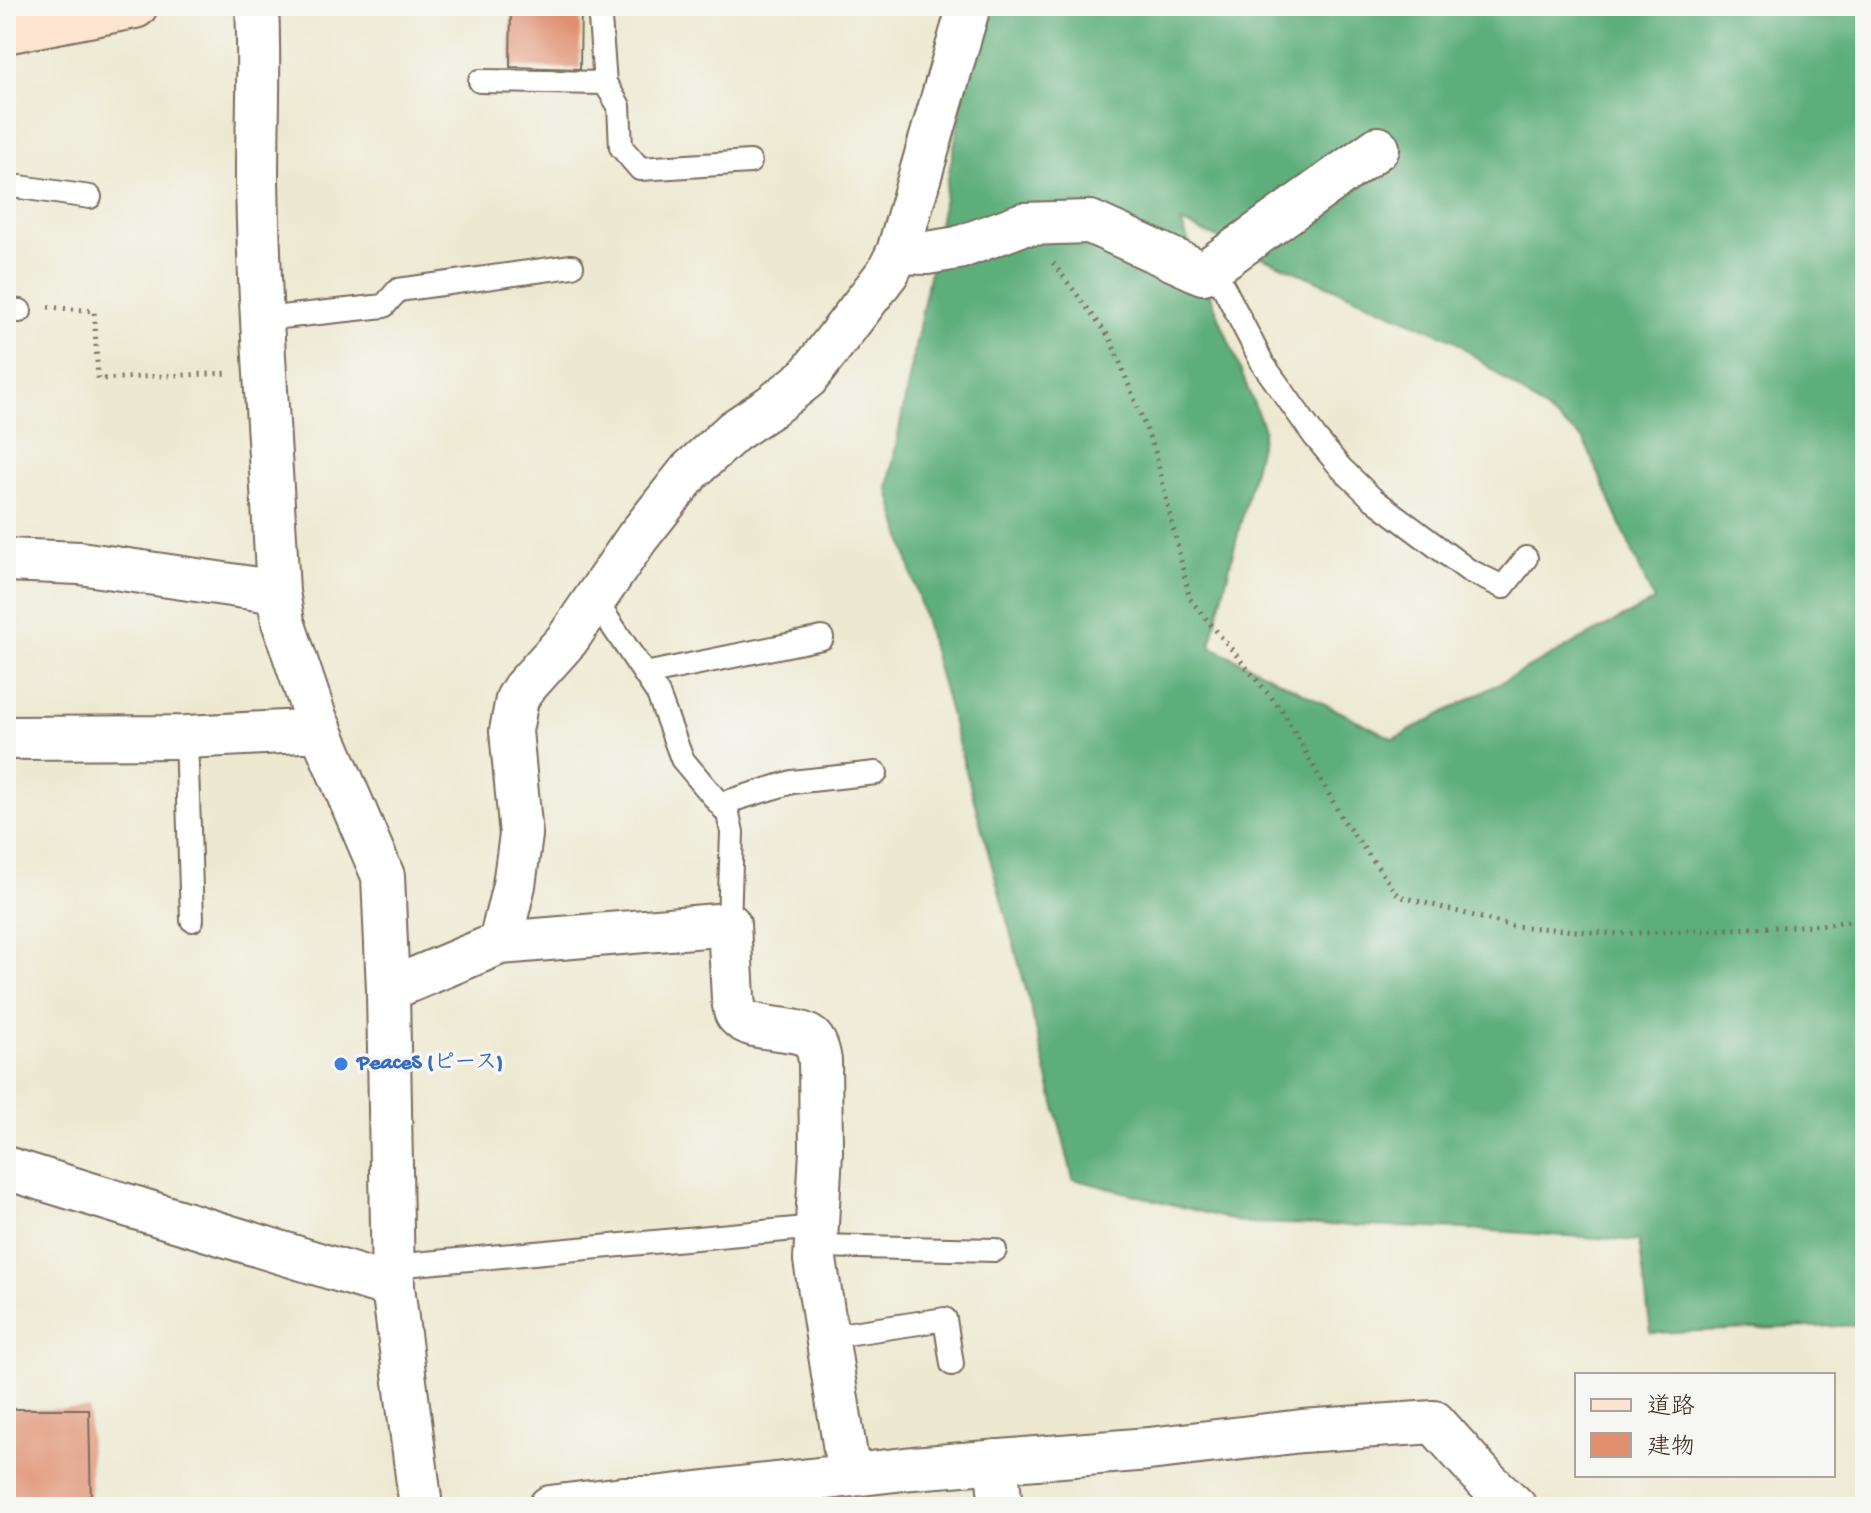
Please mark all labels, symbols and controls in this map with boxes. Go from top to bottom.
place label: PeaceS (ピース) [356,1051,503,1077]
marker: PeaceS (ピース) [332,1055,350,1073]
legend [1575,1373,1835,1477]
text: 道路 [1647,1393,1695,1423]
text: 建物 [1647,1433,1695,1463]

